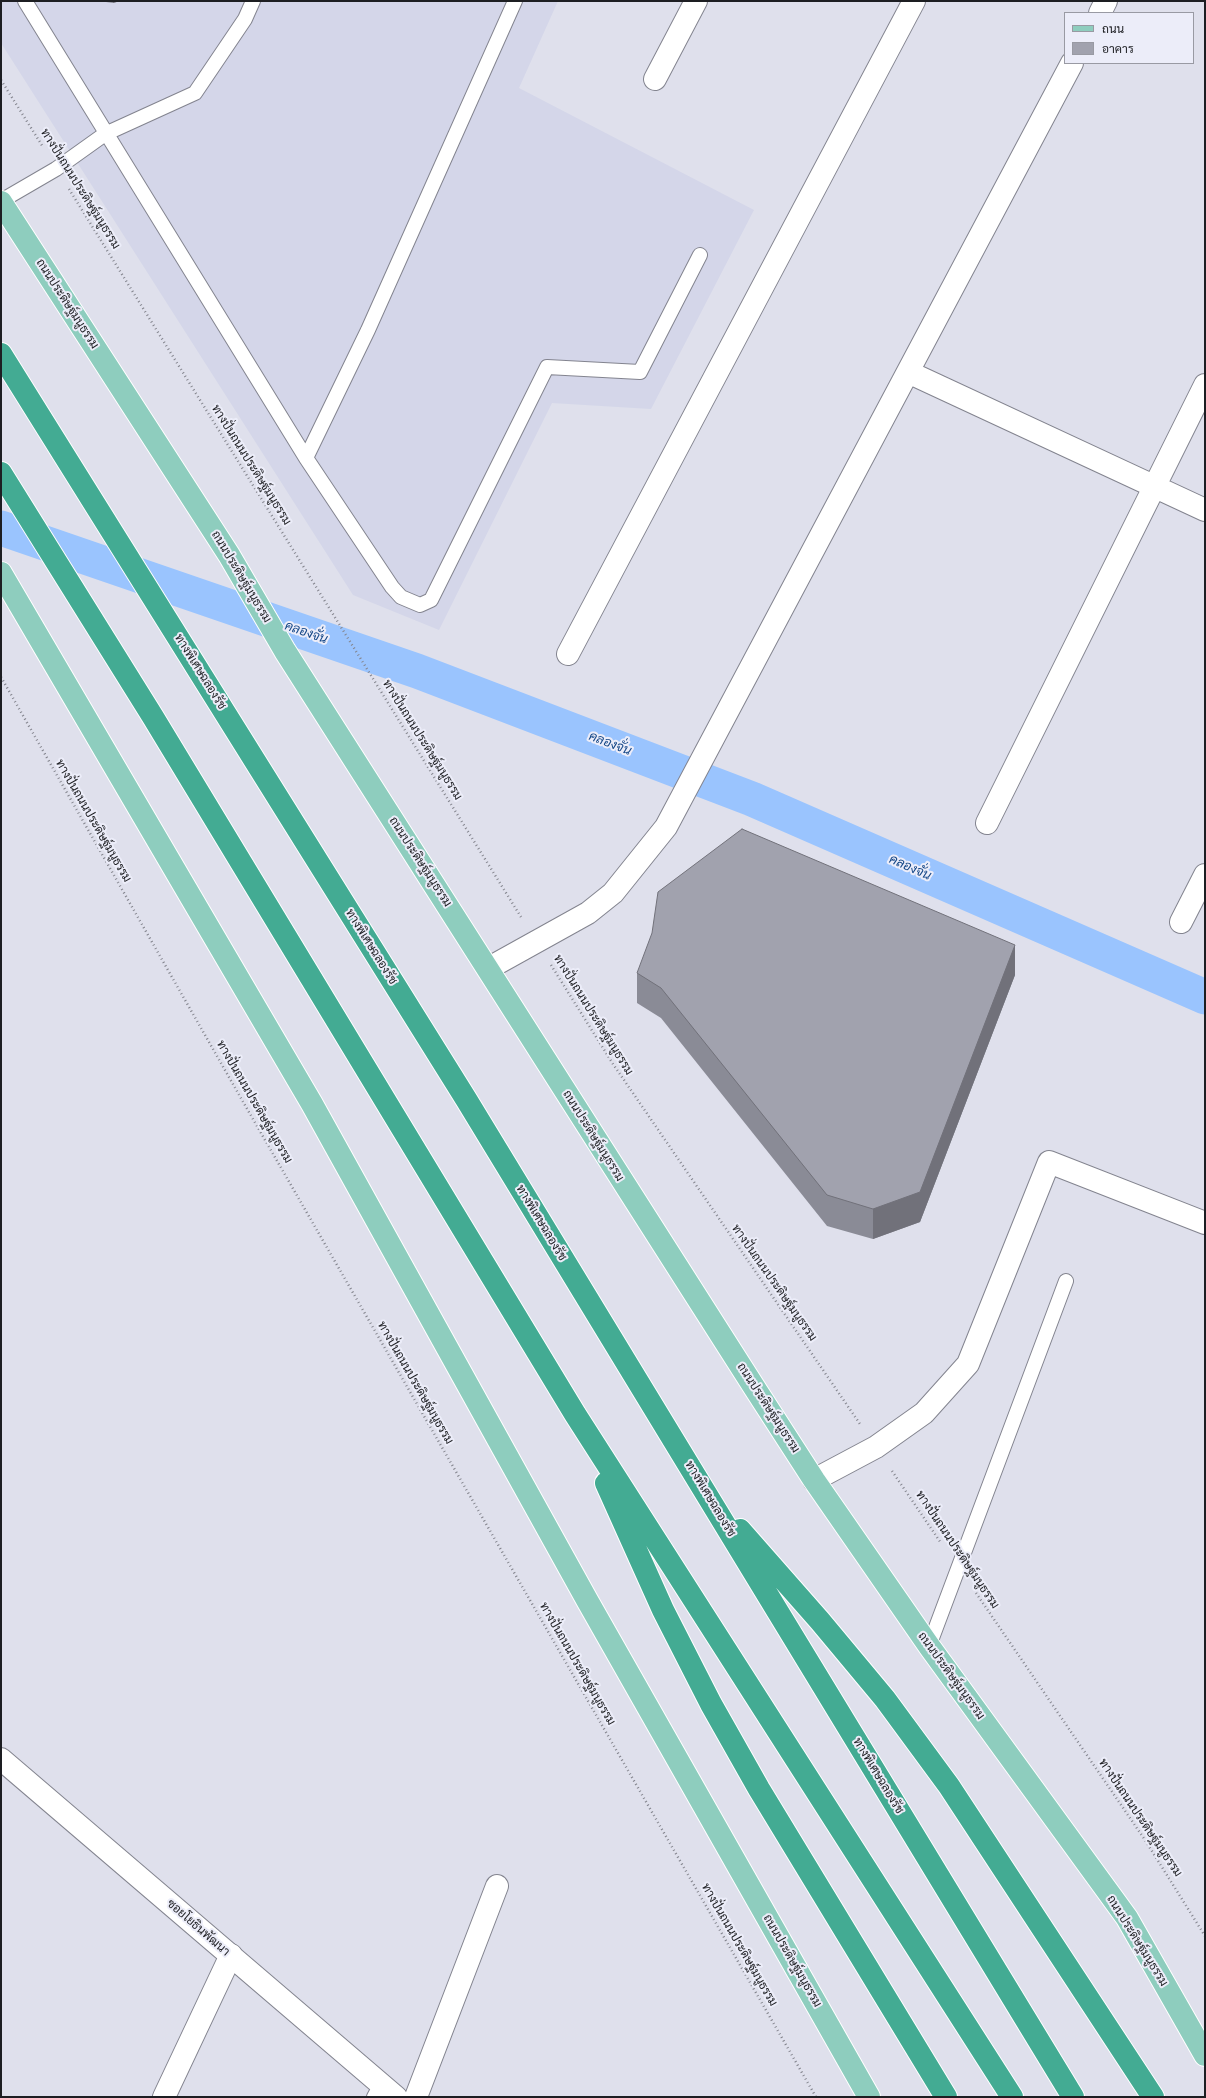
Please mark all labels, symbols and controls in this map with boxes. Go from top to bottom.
legend [1064,12,1194,64]
text: ถนน [1102,22,1124,36]
text: อาคาร [1102,42,1134,56]
street label: ทางปั่นถนนประดิษฐ์มนูธรรม [37,126,123,252]
street label: ถนนประดิษฐ์มนูธรรม [32,256,102,352]
street label: ทางปั่นถนนประดิษฐ์มนูธรรม [208,402,294,528]
street label: ถนนประดิษฐ์มนูธรรม [208,528,274,626]
water label: คลองจั่น [282,618,330,648]
street label: ทางพิเศษฉลองรัช [171,632,229,712]
street label: ทางปั่นถนนประดิษฐ์มนูธรรม [379,677,465,803]
water label: คลองจั่น [586,729,634,759]
street label: ทางปั่นถนนประดิษฐ์มนูธรรม [52,757,134,885]
street label: ถนนประดิษฐ์มนูธรรม [385,814,455,910]
water label: คลองจั่น [887,852,933,884]
street label: ทางพิเศษฉลองรัช [342,907,400,987]
street label: ทางปั่นถนนประดิษฐ์มนูธรรม [550,952,636,1078]
street label: ทางปั่นถนนประดิษฐ์มนูธรรม [213,1038,295,1166]
street label: ถนนประดิษฐ์มนูธรรม [559,1088,627,1184]
street label: ทางพิเศษฉลองรัช [513,1182,569,1264]
street label: ทางปั่นถนนประดิษฐ์มนูธรรม [728,1222,820,1344]
street label: ทางปั่นถนนประดิษฐ์มนูธรรม [374,1319,456,1447]
street label: ถนนประดิษฐ์มนูธรรม [733,1360,803,1456]
street label: ทางพิเศษฉลองรัช [682,1458,738,1540]
street label: ทางปั่นถนนประดิษฐ์มนูธรรม [912,1488,1002,1612]
street label: ทางปั่นถนนประดิษฐ์มนูธรรม [536,1600,618,1728]
street label: ถนนประดิษฐ์มนูธรรม [914,1629,988,1723]
street label: ทางพิเศษฉลองรัช [850,1735,906,1817]
street label: ทางปั่นถนนประดิษฐ์มนูธรรม [1095,1756,1185,1880]
street label: ทางปั่นถนนประดิษฐ์มนูธรรม [698,1881,780,2009]
street label: ถนนประดิษฐ์มนูธรรม [1103,1893,1171,1989]
street label: ซอยโยธินพัฒนา [163,1897,233,1959]
street label: ถนนประดิษฐ์มนูธรรม [760,1912,824,2010]

